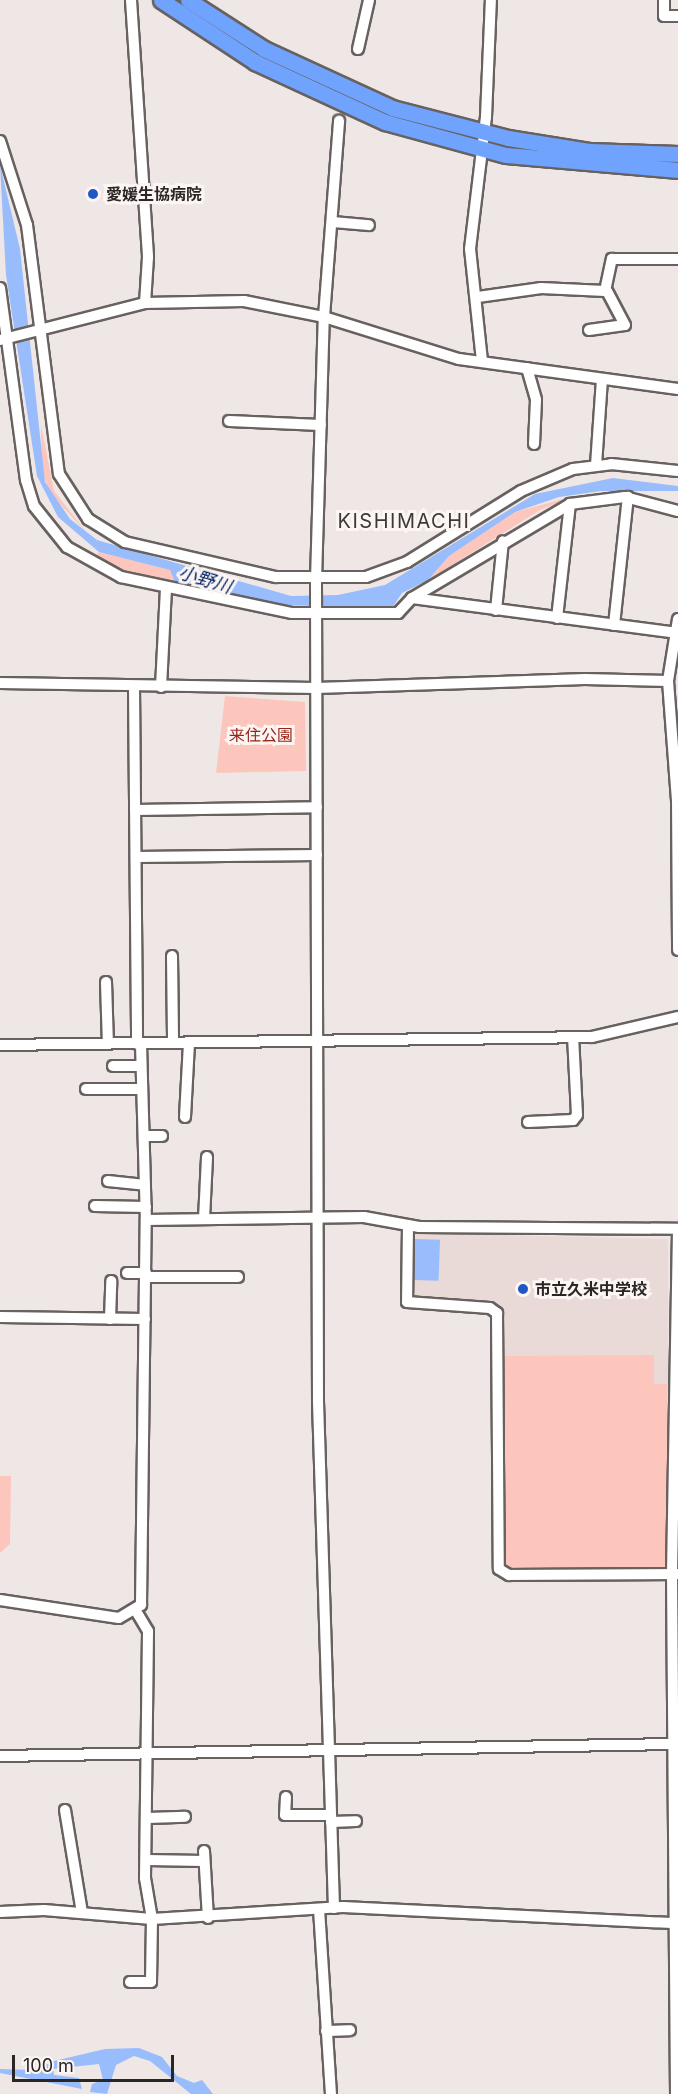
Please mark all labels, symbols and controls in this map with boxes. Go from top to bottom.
place label: 愛媛生協病院 [106,184,202,204]
marker: 愛媛生協病院 [84,185,102,203]
district label: KISHIMACHI [338,509,470,533]
water label: 小野川 [176,562,234,598]
park label: 来住公園 [229,725,293,745]
place label: 市立久米中学校 [535,1279,647,1299]
marker: 市立久米中学校 [516,1282,530,1296]
scale bar [15,2043,177,2081]
text: 100 m [23,2055,74,2076]

